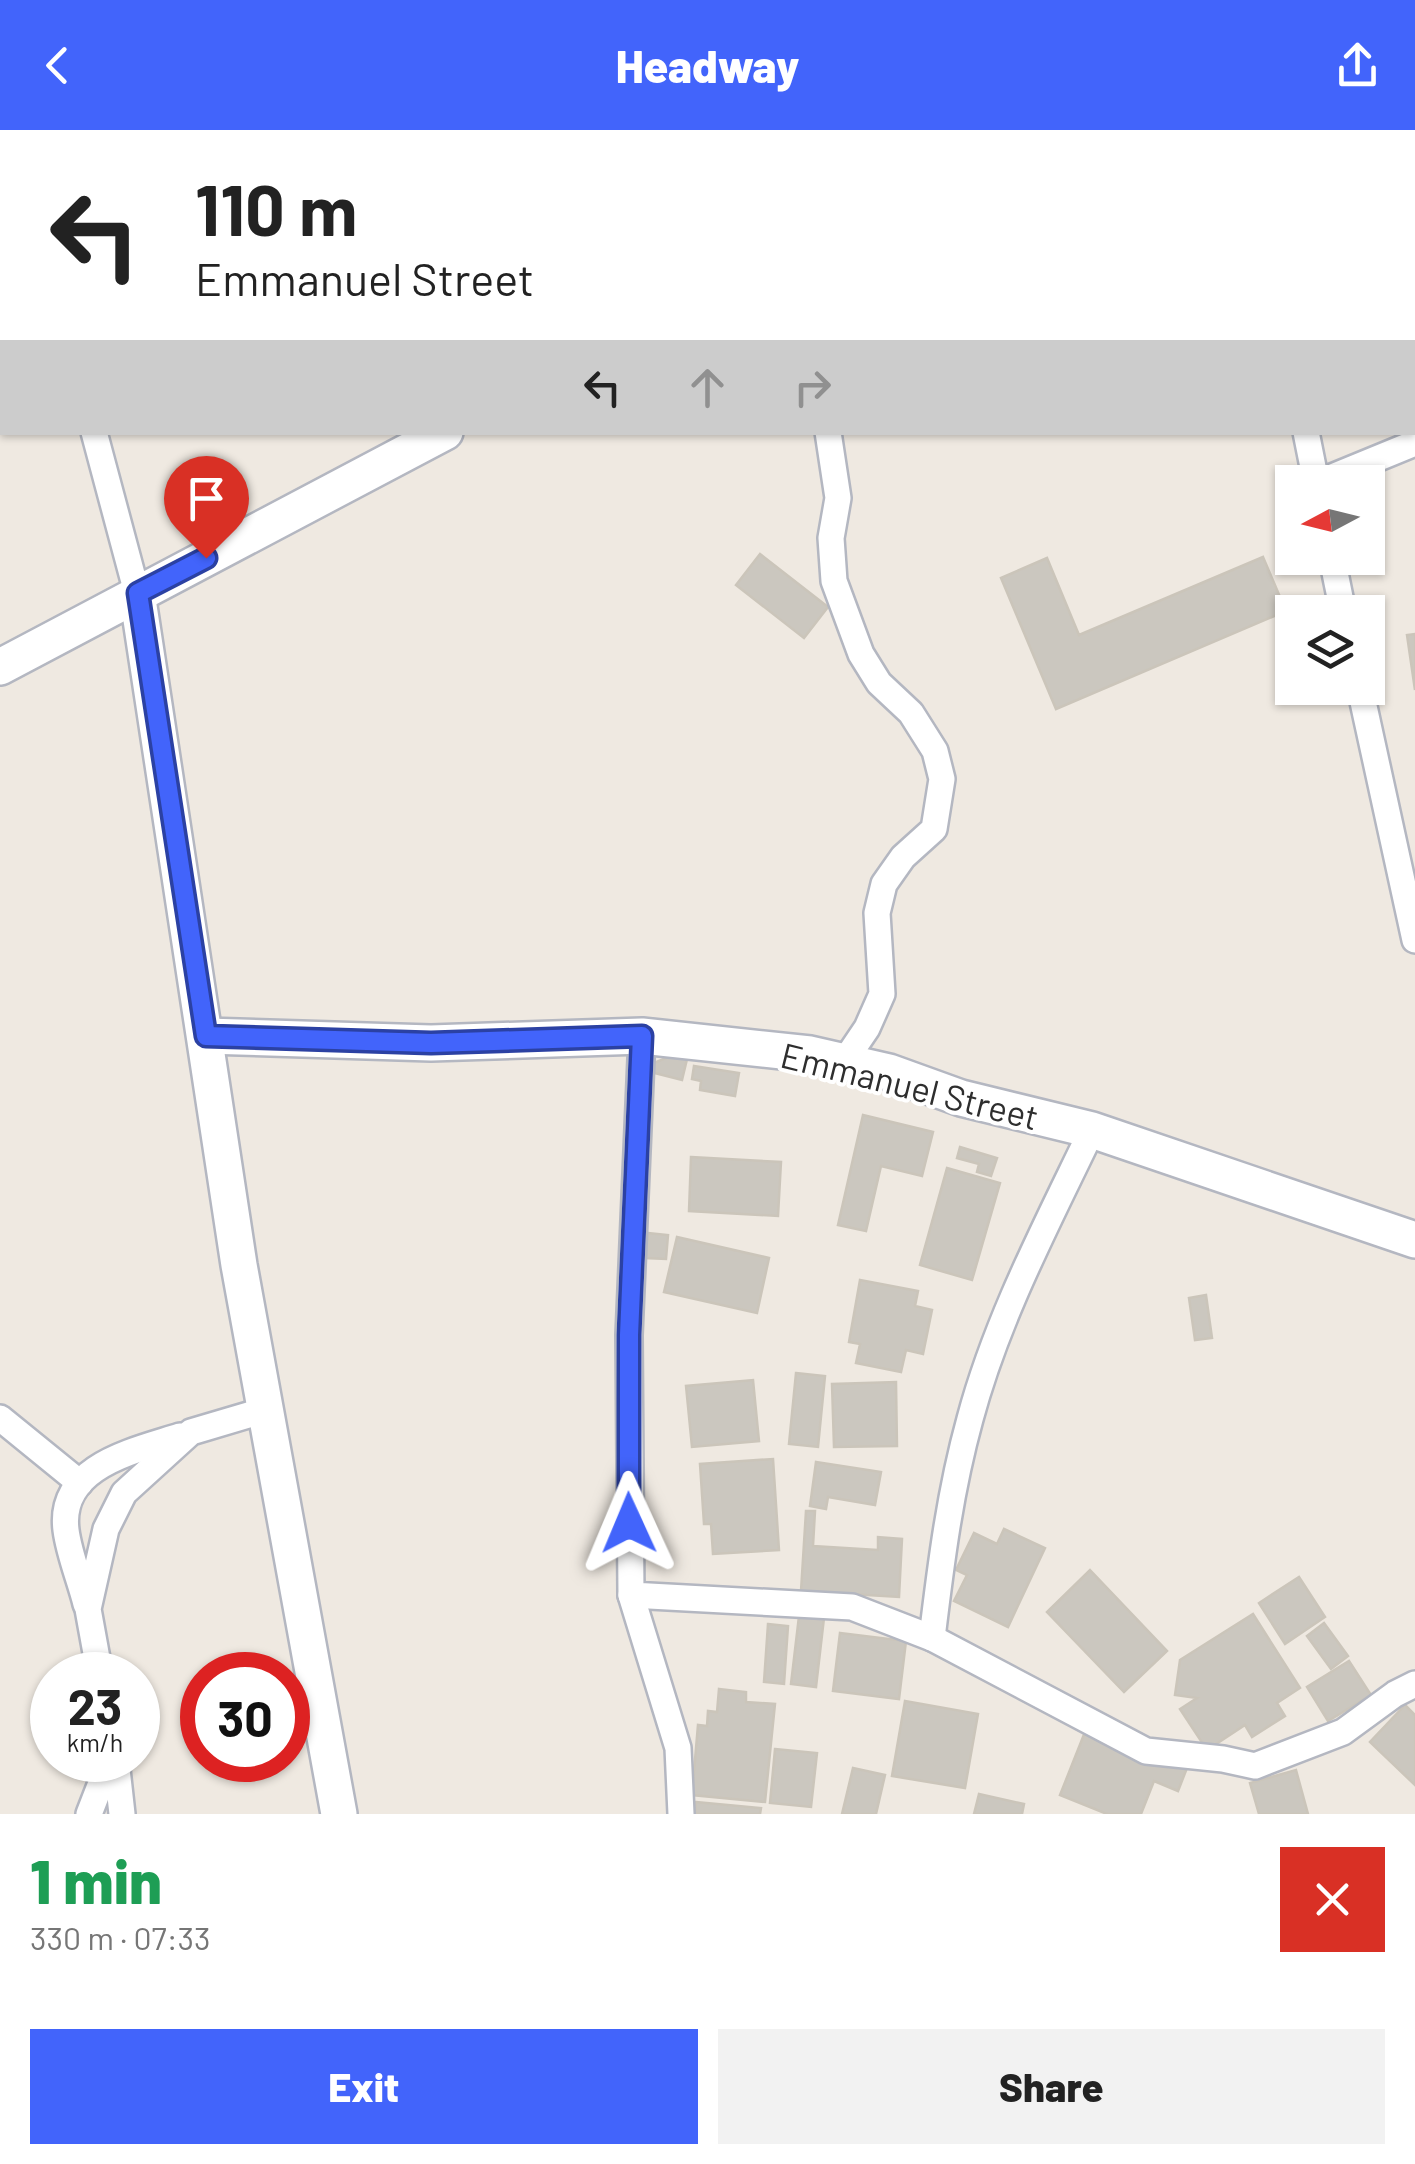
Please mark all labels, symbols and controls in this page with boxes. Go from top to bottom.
icon: back [30,38,85,93]
text: Headway [616,38,799,92]
icon: share [1330,38,1385,93]
text: 110 m [195,166,357,250]
icon: left [30,170,160,300]
text: Emmanuel Street [195,251,534,305]
icon: left [575,360,630,415]
icon: ahead [680,360,735,415]
icon: right [785,360,840,415]
pin [164,456,249,559]
north arrow [1275,465,1385,575]
map controls [1275,465,1385,705]
icon: arrive [179,471,234,526]
button: layers [1275,595,1385,705]
street label: Emmanuel Street [777,1033,1043,1137]
position arrow [577,1471,681,1575]
speed limit sign: 30 [180,1652,310,1782]
text: 23 [68,1675,122,1735]
text: km/h [67,1727,123,1757]
text: 1 min [30,1844,162,1916]
button: close [1280,1847,1385,1952]
text: 330 m · 07:33 [30,1918,210,1956]
button: Exit [30,2029,698,2144]
button: Share [718,2029,1385,2144]

